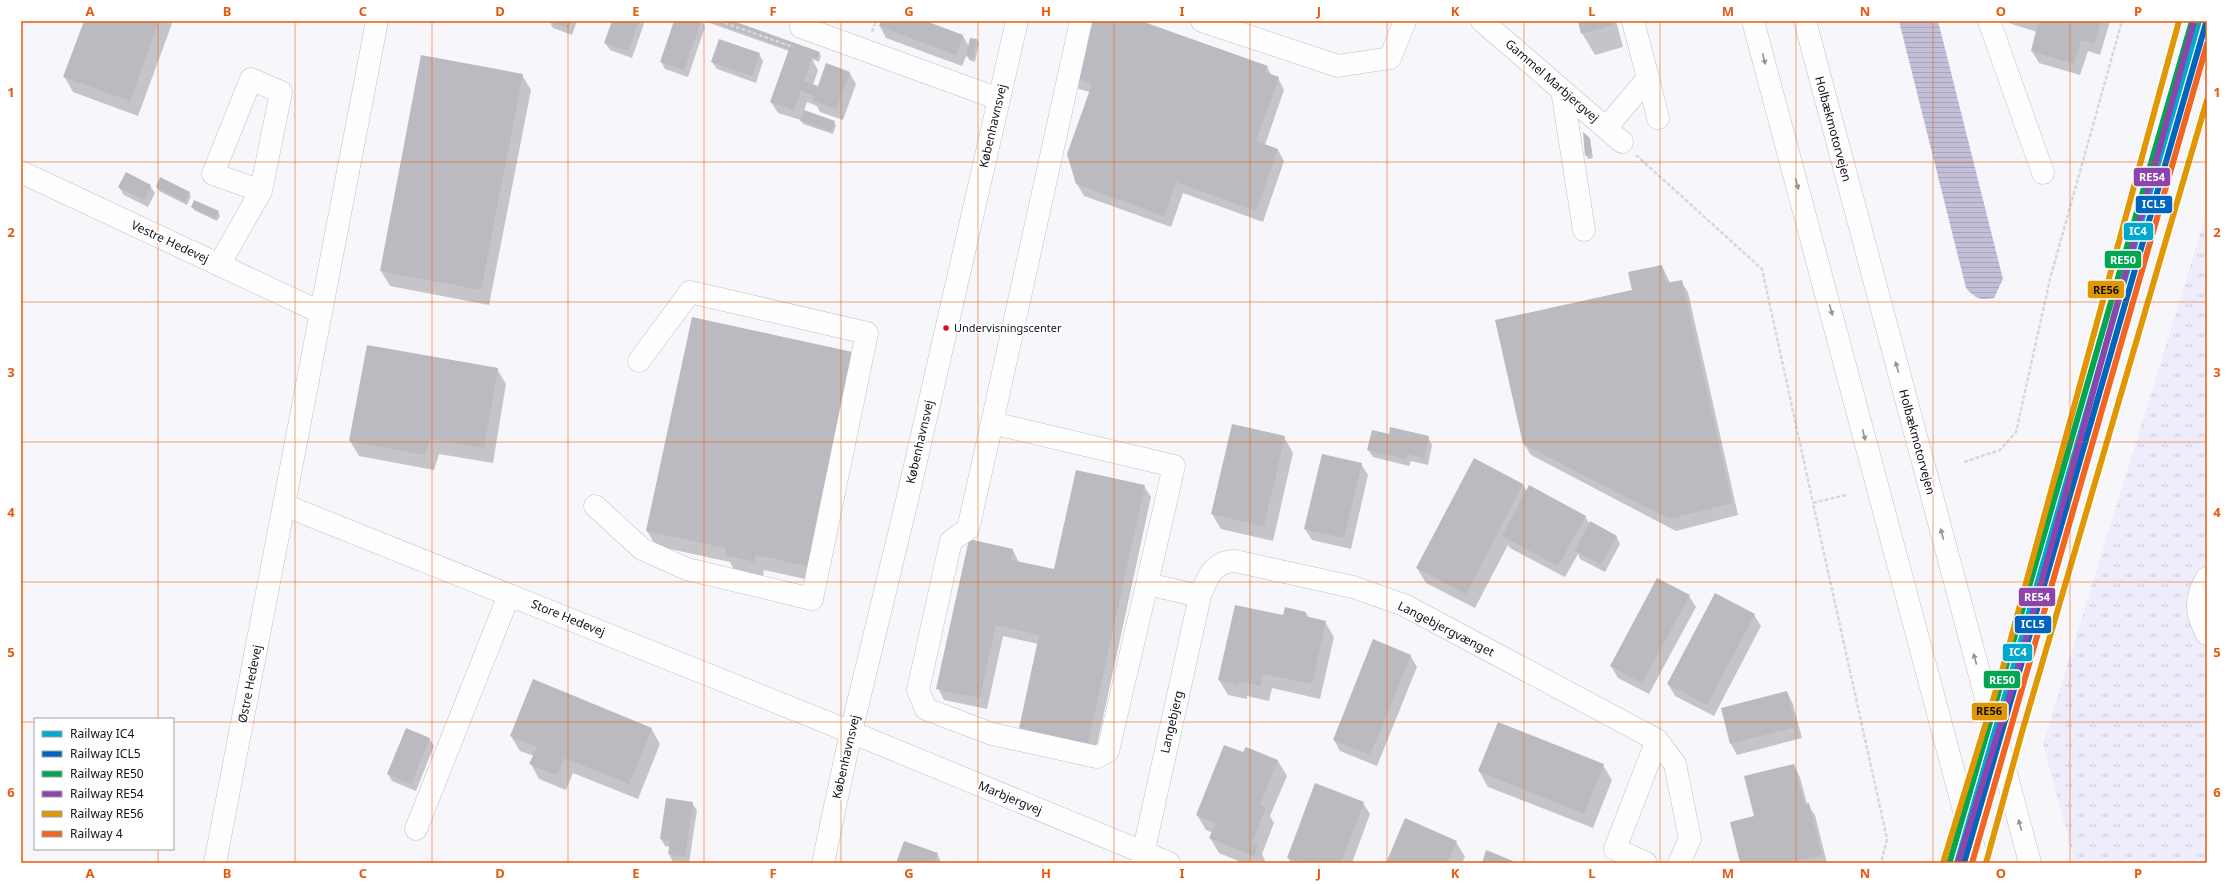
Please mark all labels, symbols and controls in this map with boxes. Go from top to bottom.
text: A [86,2,95,20]
text: B [223,2,231,20]
text: C [359,2,367,20]
text: D [495,2,505,20]
text: E [632,2,640,20]
text: F [769,2,777,20]
text: G [904,2,914,20]
text: H [1041,2,1051,20]
text: I [1179,2,1185,20]
text: J [1316,2,1321,20]
text: K [1451,2,1460,20]
text: L [1588,2,1596,20]
text: M [1722,2,1734,20]
text: N [1860,2,1870,20]
text: O [1996,2,2006,20]
text: P [2134,2,2142,20]
street label: Gammel Marbjergvej [1502,35,1603,126]
one-way arrow [1761,52,1767,65]
street label: Holbækmotorvejen [1811,74,1856,184]
street label: Københavnsvej [975,82,1010,170]
text: 1 [7,83,15,101]
text: 1 [2213,83,2221,101]
line badge: RE54 [2133,167,2171,187]
text: RE54 [2139,169,2166,184]
one-way arrow [1794,179,1800,191]
line badge: ICL5 [2135,195,2173,214]
text: ICL5 [2142,196,2166,211]
street label: Vestre Hedevej [129,216,212,267]
line badge: IC4 [2123,222,2154,241]
text: 2 [7,223,15,241]
text: IC4 [2129,223,2148,238]
text: 2 [2213,223,2221,241]
line badge: RE50 [2104,250,2142,269]
text: RE50 [2110,252,2136,267]
line badge: RE56 [2087,280,2125,299]
text: RE56 [2093,282,2119,297]
one-way arrow [1828,304,1834,316]
place label: Undervisningscenter [954,320,1062,335]
marker: Undervisningscenter [941,323,951,333]
one-way arrow [1894,361,1900,373]
text: 3 [7,363,15,381]
text: 3 [2213,363,2221,381]
street label: Holbækmotorvejen [1895,387,1940,497]
street label: Københavnsvej [902,398,937,486]
one-way arrow [1861,430,1867,442]
text: 4 [7,503,15,521]
text: 4 [2213,503,2221,521]
one-way arrow [1938,527,1944,540]
line badge: RE54 [2018,587,2056,607]
text: RE54 [2024,589,2051,604]
street label: Store Hedevej [529,595,608,640]
street label: Langebjergvænget [1395,597,1498,661]
line badge: ICL5 [2014,615,2052,634]
text: ICL5 [2021,616,2045,631]
text: 5 [7,643,15,661]
street label: Østre Hedevej [234,643,265,725]
line badge: IC4 [2002,643,2033,662]
text: 5 [2213,643,2221,661]
text: IC4 [2009,644,2028,659]
one-way arrow [1972,653,1978,665]
line badge: RE50 [1983,670,2021,689]
text: RE50 [1989,672,2015,687]
street label: Langebjerg [1156,689,1187,755]
line badge: RE56 [1971,702,2008,721]
text: RE56 [1976,703,2002,718]
street label: Københavnsvej [828,713,863,801]
legend [34,718,174,850]
text: Railway IC4 [70,725,134,742]
text: Railway ICL5 [70,745,141,762]
text: Railway RE50 [70,765,144,782]
street label: Marbjergvej [976,776,1045,819]
text: 6 [7,783,15,801]
text: 6 [2213,783,2221,801]
text: Railway RE54 [70,785,144,802]
text: Railway RE56 [70,805,144,822]
one-way arrow [2016,819,2022,832]
text: Railway 4 [70,825,123,842]
text: A [86,864,95,882]
text: B [223,864,231,882]
text: C [359,864,367,882]
text: D [495,864,505,882]
text: E [632,864,640,882]
text: F [769,864,777,882]
text: G [904,864,914,882]
text: H [1041,864,1051,882]
text: I [1179,864,1185,882]
text: J [1316,864,1321,882]
text: K [1451,864,1460,882]
text: L [1588,864,1596,882]
text: M [1722,864,1734,882]
text: N [1860,864,1870,882]
text: O [1996,864,2006,882]
text: P [2134,864,2142,882]

